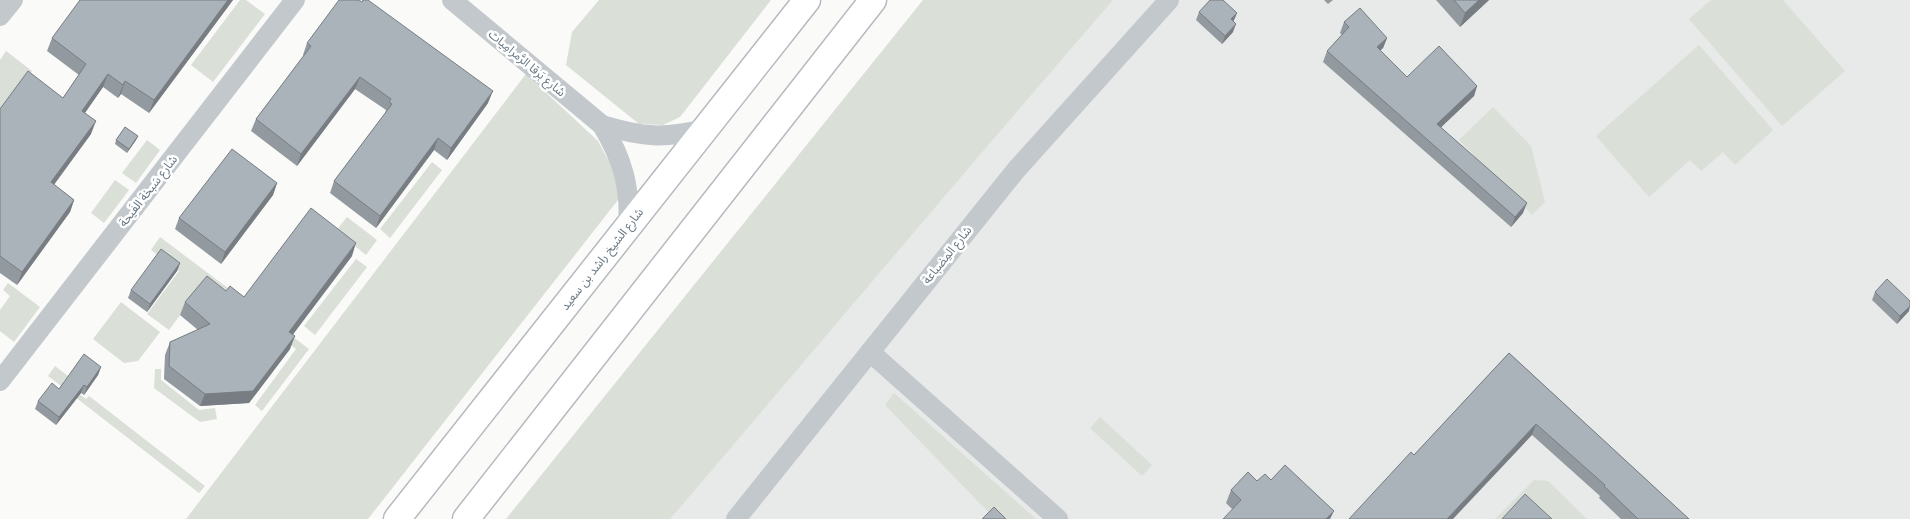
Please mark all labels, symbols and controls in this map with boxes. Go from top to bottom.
street label: شارع بَرقا الرَّمرامِيات [484,26,569,101]
street label: شارع سَبخة الفَيحة [115,152,182,231]
street label: شارع الشيخ راشد بن سعيد [557,205,648,314]
street label: شارع المِضباعة [919,223,976,288]

